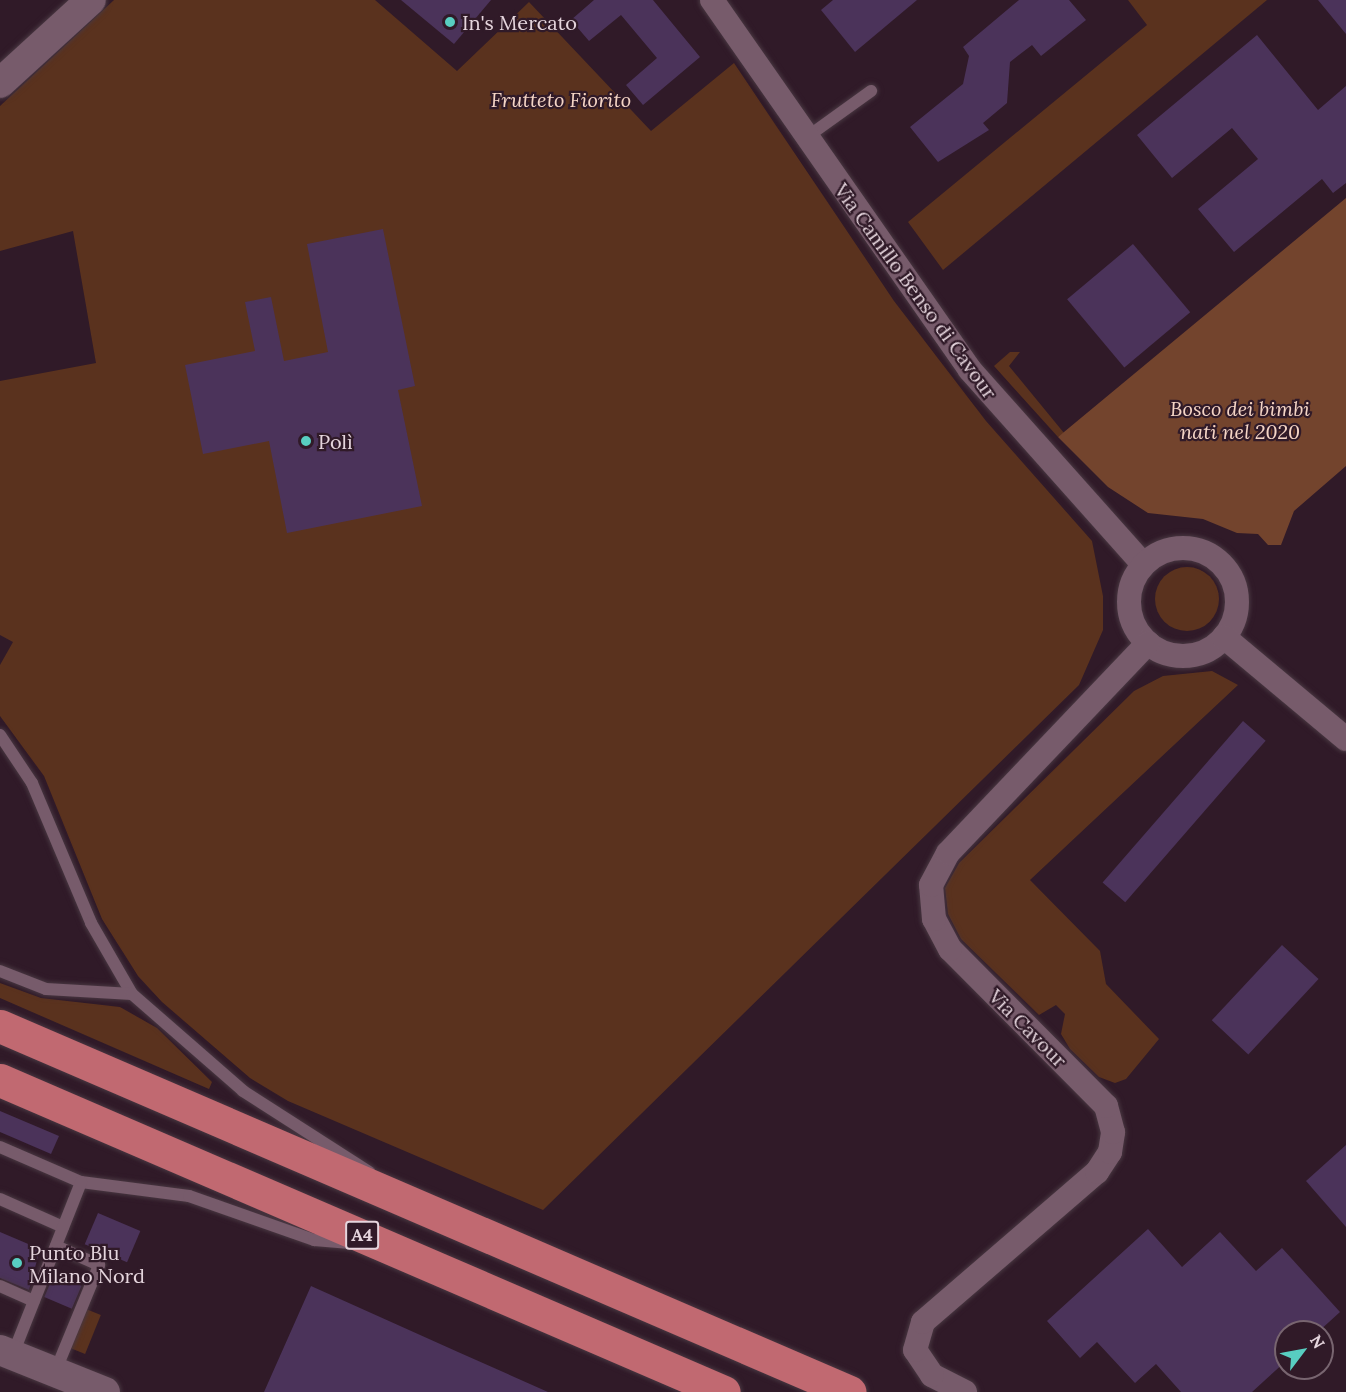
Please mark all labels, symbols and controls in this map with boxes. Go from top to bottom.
place label: In's Mercato [462,10,577,34]
marker: In's Mercato [443,15,457,29]
park label: Frutteto Fiorito [491,87,631,111]
street label: Via Camillo Benso di Cavour [830,179,1002,403]
park label: Bosco dei bimbi nati nel 2020 [1170,397,1310,444]
place label: Polì [318,429,353,453]
marker: Polì [299,434,313,448]
street label: Via Cavour [984,984,1072,1072]
road number: A4 [344,1220,380,1250]
place label: Punto Blu Milano Nord [29,1240,145,1287]
marker: Punto Blu Milano Nord [10,1256,24,1270]
north arrow [1274,1320,1334,1380]
text: N [1306,1331,1329,1352]

